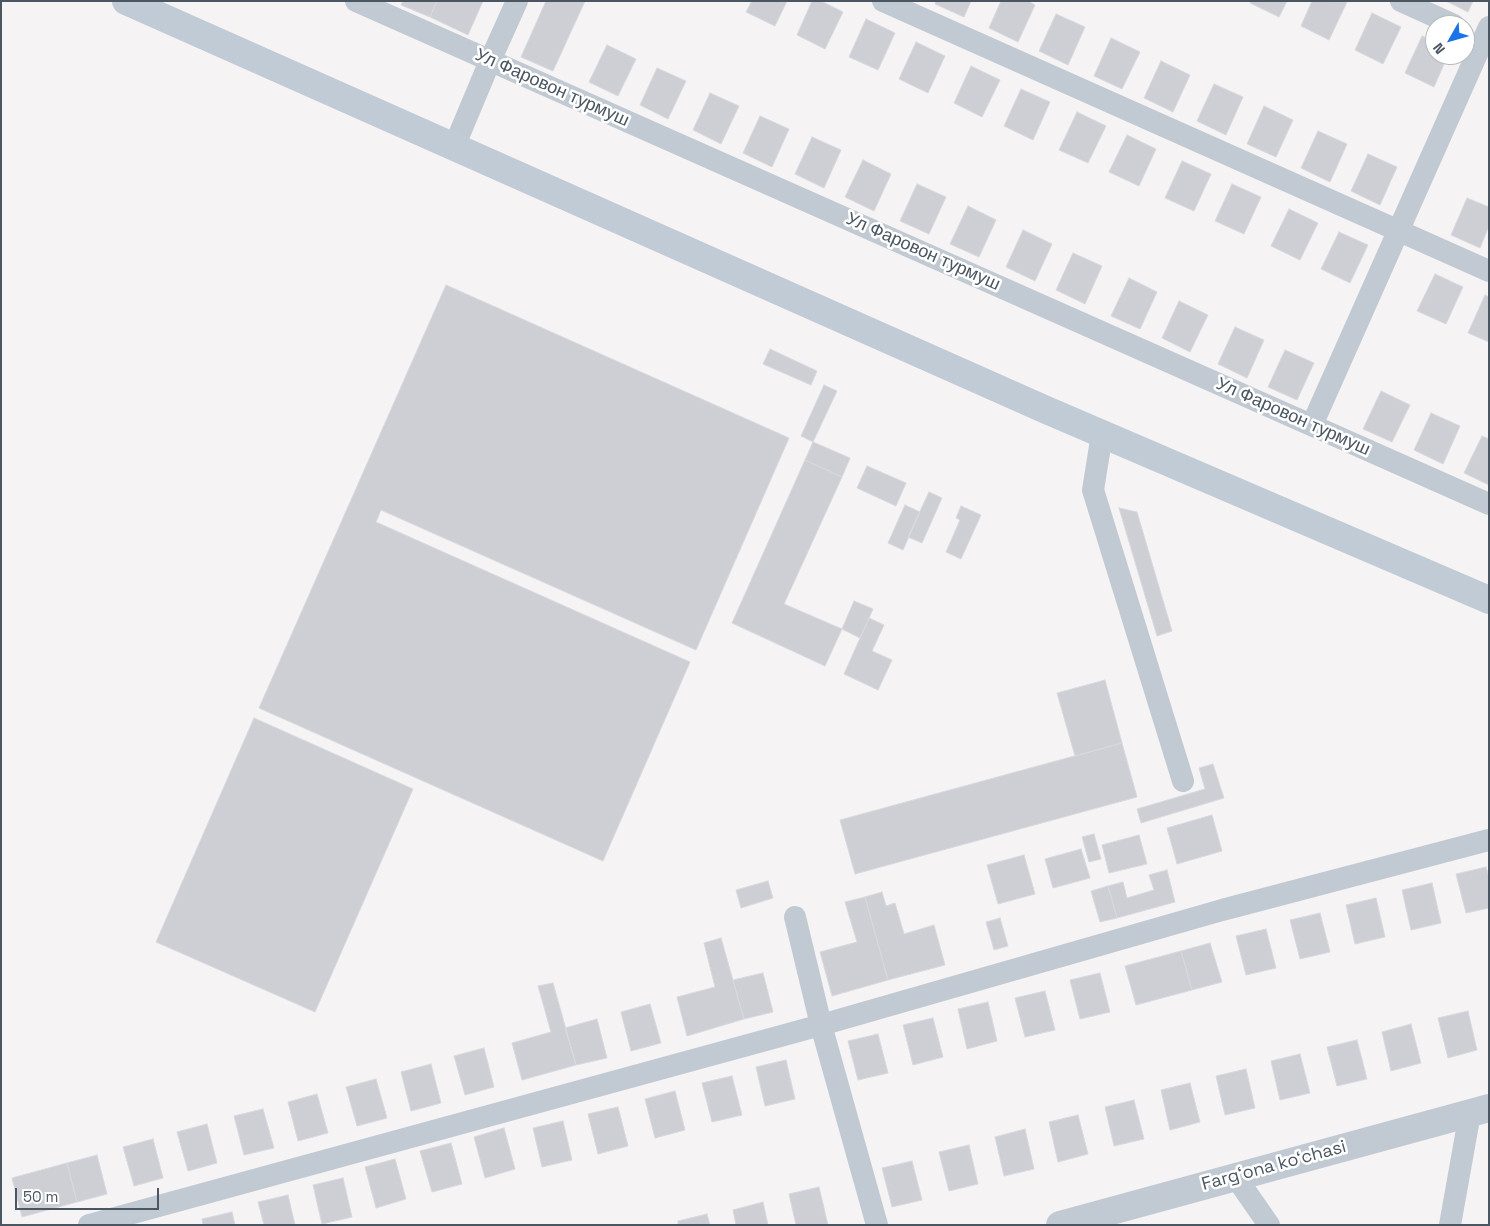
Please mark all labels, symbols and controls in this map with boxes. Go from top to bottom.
north arrow [1425,15,1475,65]
text: N [1429,39,1449,58]
street label: Ул Фаровон турмуш [472,44,632,132]
street label: Ул Фаровон турмуш [843,208,1003,296]
street label: Ул Фаровон турмуш [1213,373,1373,461]
street label: Fargʻona koʻchasi [1199,1136,1349,1196]
scale bar [18,1178,161,1210]
text: 50 m [23,1187,58,1206]

